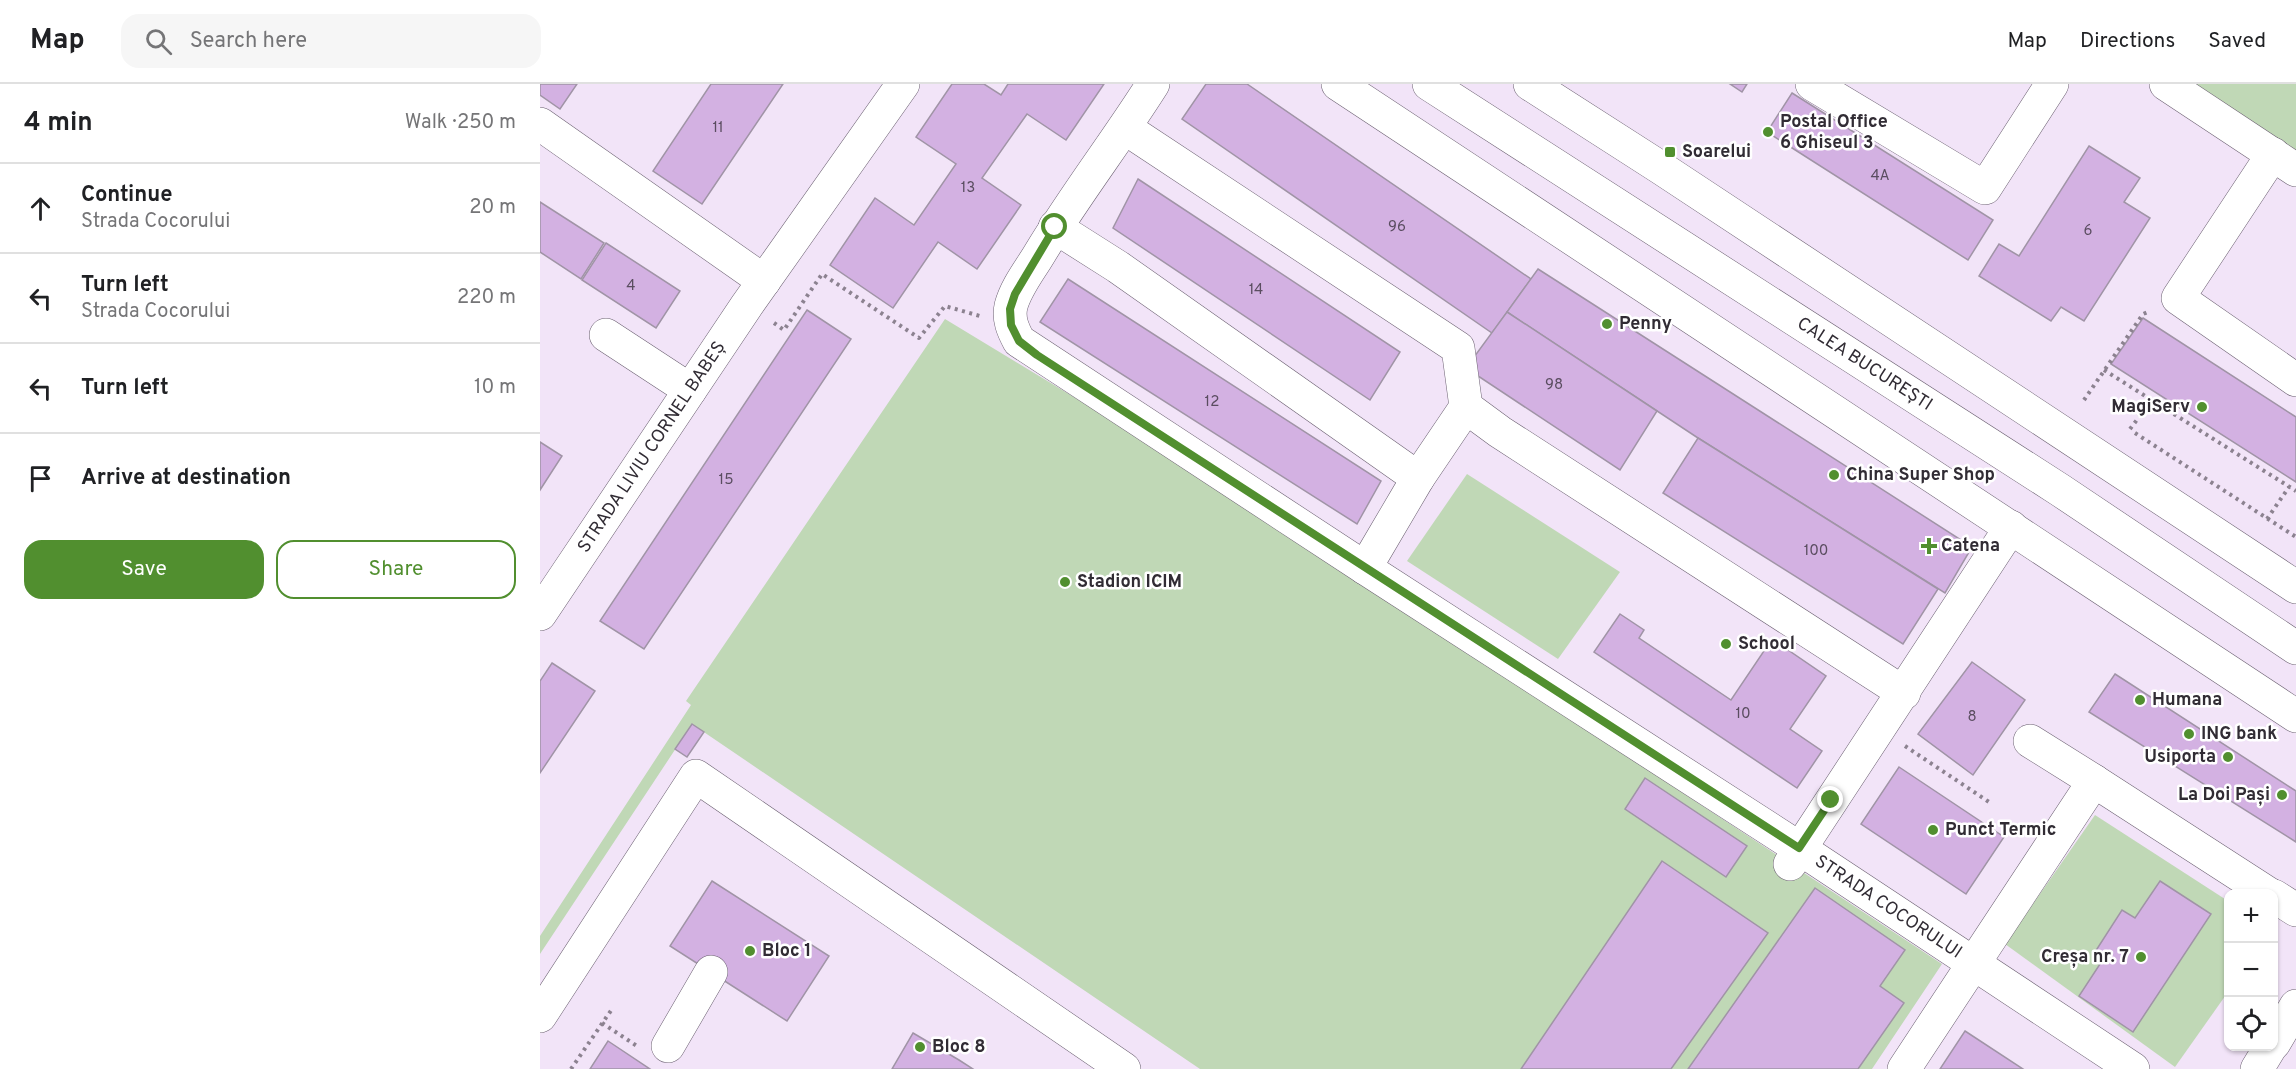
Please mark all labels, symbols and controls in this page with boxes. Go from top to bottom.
search box [121,14,541,68]
text: Map [30,23,85,59]
icon: search [142,25,175,58]
text: Search here [190,28,307,55]
text: Map [2007,28,2047,55]
text: Directions [2080,28,2175,55]
text: Saved [2208,28,2266,55]
text: 4 min [24,107,93,140]
text: Walk · 250 m [405,110,516,136]
place label: Postal Office 6 Ghiseul 3 [1780,111,1888,155]
house number: 11 [712,119,724,138]
marker: Postal Office 6 Ghiseul 3 [1761,125,1775,139]
place label: Soarelui [1682,141,1751,164]
marker: Soarelui [1663,145,1677,159]
house number: 4A [1870,167,1890,186]
house number: 13 [961,179,975,198]
text: Continue [81,182,172,209]
icon: ahead [24,192,57,225]
text: 20 m [469,195,516,221]
text: Strada Cocorului [81,209,230,235]
route start [1041,213,1067,239]
house number: 96 [1388,218,1406,237]
house number: 6 [2084,222,2093,241]
text: Turn left [81,272,169,299]
house number: 4 [626,277,636,296]
house number: 14 [1249,281,1263,300]
icon: left [24,282,57,315]
text: 220 m [457,285,516,311]
text: Strada Cocorului [81,299,230,325]
street label: CALEA BUCUREȘTI [1793,312,1937,416]
place label: Penny [1619,313,1672,336]
marker: Penny [1600,317,1614,331]
street label: STRADA LIVIU CORNEL BABEȘ [573,337,731,557]
icon: left [24,372,57,405]
text: Turn left [81,375,169,402]
text: 10 m [474,375,516,401]
house number: 98 [1545,376,1563,395]
house number: 12 [1205,393,1219,412]
place label: MagiServ [2111,396,2190,419]
marker: MagiServ [2195,400,2209,414]
icon: arrive [24,462,57,495]
place label: China Super Shop [1846,464,1995,487]
text: Arrive at destination [81,465,291,492]
marker: China Super Shop [1827,468,1841,482]
house number: 15 [719,471,733,490]
place label: Catena [1941,535,2000,558]
marker: Catena [1922,539,1936,553]
button: Save [24,540,264,599]
button: Share [276,540,516,599]
house number: 100 [1804,542,1828,561]
place label: Stadion ICIM [1077,571,1182,594]
marker: Stadion ICIM [1058,575,1072,589]
place label: School [1738,633,1795,656]
marker: School [1719,637,1733,651]
place label: Humana [2152,689,2222,712]
marker: Humana [2133,693,2147,707]
house number: 10 [1735,705,1751,724]
house number: 8 [1967,708,1977,727]
place label: ING bank [2201,723,2277,746]
marker: ING bank [2182,727,2196,741]
place label: Usiporta [2144,746,2216,769]
marker: Usiporta [2221,750,2235,764]
place label: La Doi Pași [2178,784,2270,807]
route end [1817,786,1843,812]
marker: La Doi Pași [2275,788,2289,802]
place label: Punct Termic [1945,819,2056,842]
marker: Punct Termic [1926,823,1940,837]
street label: STRADA COCORULUI [1810,850,1966,964]
map controls [2224,889,2278,1051]
button: + [2224,889,2278,943]
place label: Bloc 1 [762,940,811,963]
button: − [2224,943,2278,997]
marker: Bloc 1 [743,944,757,958]
place label: Creșa nr. 7 [2041,946,2129,969]
marker: Creșa nr. 7 [2134,950,2148,964]
button: locate [2224,997,2278,1051]
place label: Bloc 8 [932,1036,986,1059]
marker: Bloc 8 [913,1040,927,1054]

